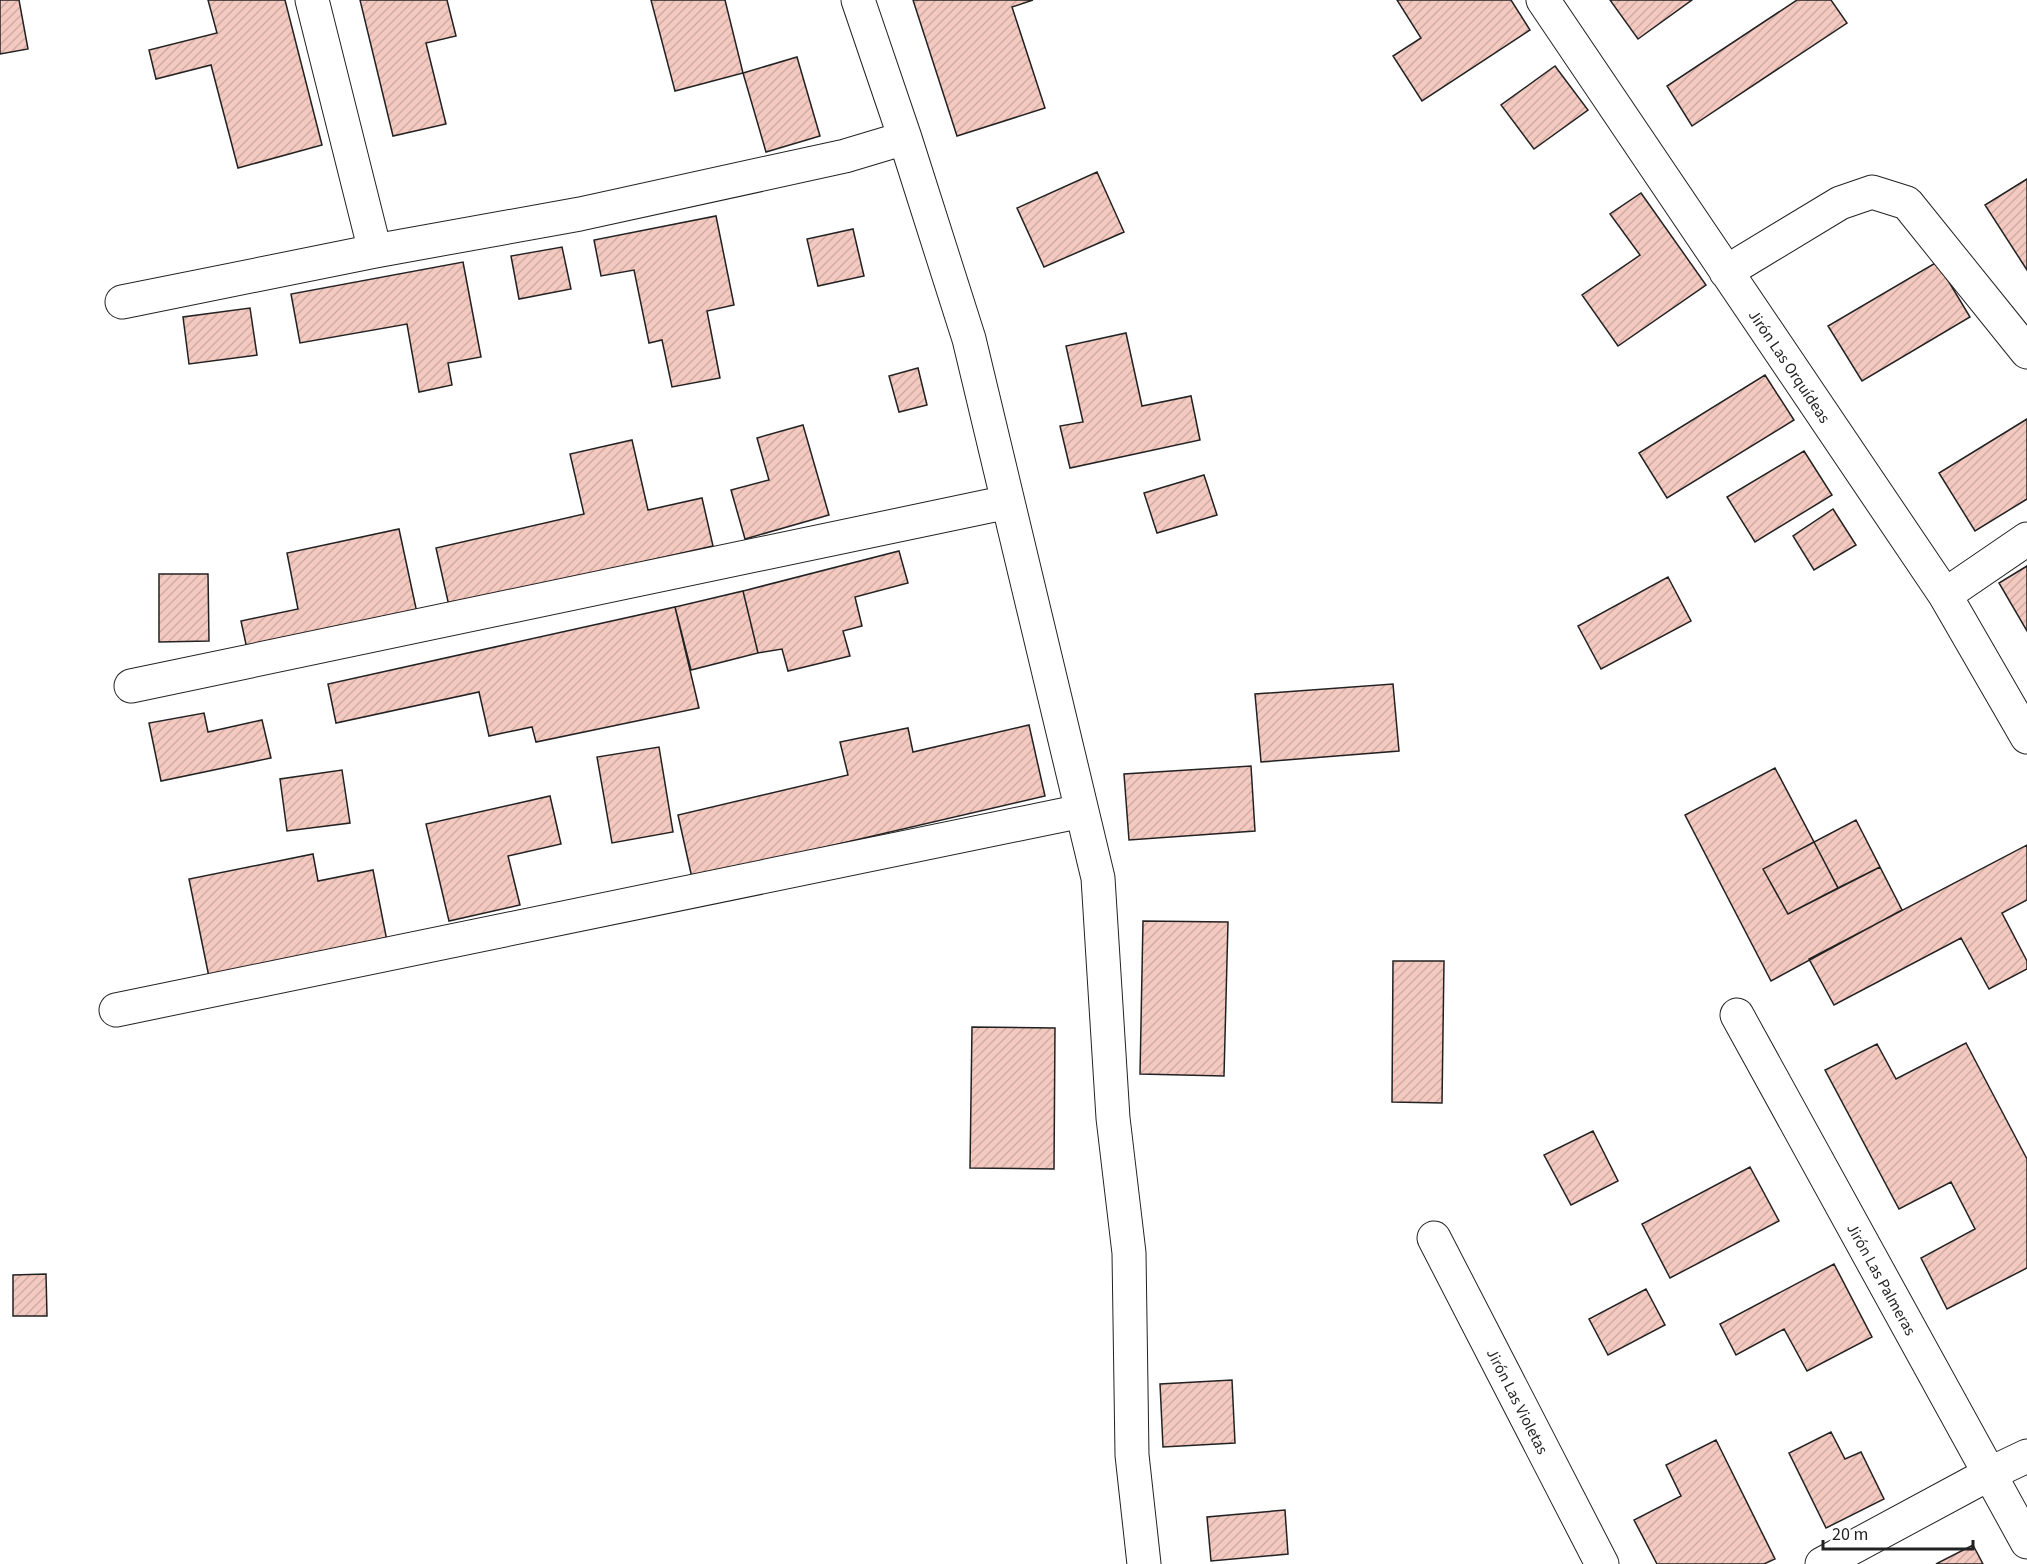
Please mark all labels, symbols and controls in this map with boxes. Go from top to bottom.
street label: Jirón Las Orquídeas [1743,306,1835,428]
street label: Jirón Las Palmeras [1841,1219,1921,1340]
street label: Jirón Las Violetas [1481,1345,1553,1458]
scale bar [1823,1513,1973,1551]
text: 20 m [1832,1522,1868,1547]

